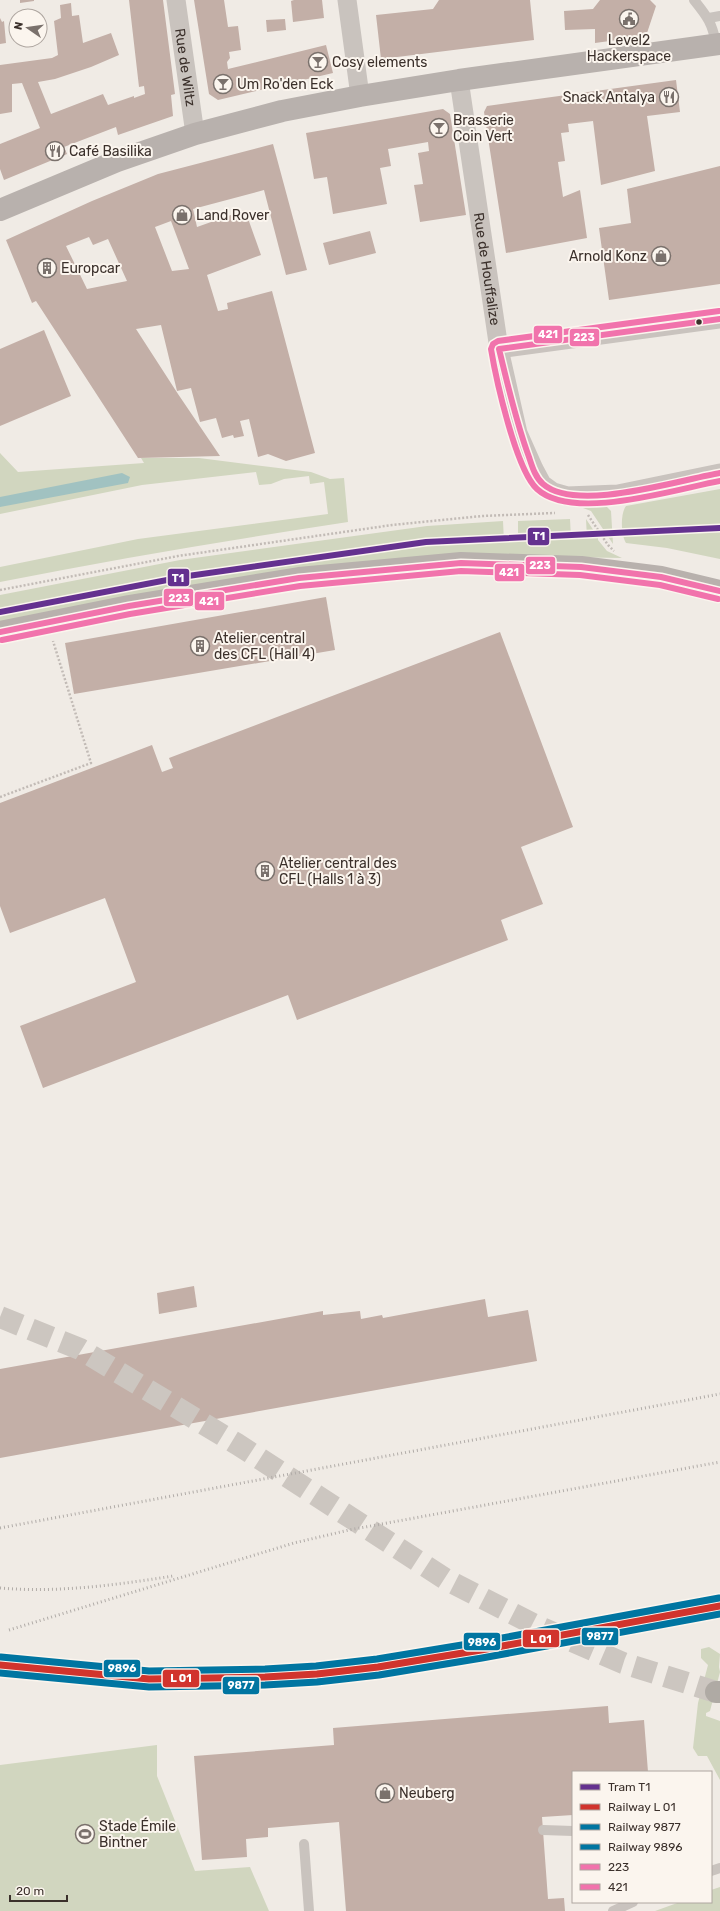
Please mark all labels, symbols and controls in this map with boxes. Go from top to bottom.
north arrow [8,8,48,48]
public building icon: Level2 Hackerspace [618,8,640,30]
text: N [12,20,26,31]
street label: Rue de Wiltz [171,27,199,108]
place label: Level2 Hackerspace [587,32,671,65]
bar icon: Cosy elements [307,51,329,73]
place label: Cosy elements [332,54,427,71]
bar icon: Um Ro'den Eck [212,73,234,95]
place label: Um Ro'den Eck [237,76,334,93]
restaurant icon: Snack Antalya [658,86,680,108]
place label: Snack Antalya [563,89,655,106]
place label: Brasserie Coin Vert [453,112,514,145]
bar icon: Brasserie Coin Vert [428,117,450,139]
restaurant icon: Café Basilika [44,140,66,162]
place label: Café Basilika [69,143,152,160]
shop icon: Land Rover [171,204,193,226]
place label: Land Rover [196,207,270,224]
street label: Rue de Houffalize [470,211,503,327]
shop icon: Arnold Konz [650,245,672,267]
place label: Arnold Konz [569,248,647,265]
building icon: Europcar [36,257,58,279]
place label: Europcar [61,260,121,277]
unlabelled marker [694,317,704,327]
line badge: 421 [533,325,563,344]
text: 421 [538,328,558,341]
line badge: 223 [569,328,600,347]
text: 223 [573,331,595,344]
line badge: T1 [527,527,550,546]
text: T1 [533,530,545,543]
line badge: 223 [525,556,556,575]
text: 223 [529,559,551,572]
line badge: 421 [494,563,525,582]
text: 421 [499,566,519,579]
line badge: T1 [167,568,190,587]
text: T1 [172,572,184,585]
line badge: 223 [163,588,194,607]
line badge: 421 [194,591,225,611]
text: 223 [168,592,190,605]
text: 421 [199,595,219,608]
place label: Atelier central des CFL (Hall 4) [214,630,315,663]
building icon: Atelier central des CFL (Hall 4) [189,635,211,657]
place label: Atelier central des CFL (Halls 1 à 3) [279,855,397,888]
building icon: Atelier central des CFL (Halls 1 à 3) [254,860,276,882]
line badge: 9877 [581,1627,619,1646]
line badge: L 01 [522,1629,560,1648]
text: 9877 [586,1630,614,1643]
line badge: 9896 [463,1632,501,1651]
text: L 01 [530,1633,552,1646]
text: 9896 [468,1636,496,1649]
line badge: 9896 [103,1659,141,1678]
text: 9896 [108,1662,136,1675]
line badge: L 01 [162,1669,200,1688]
text: L 01 [170,1672,192,1685]
line badge: 9877 [222,1676,260,1695]
text: 9877 [227,1679,255,1692]
legend [572,1771,712,1903]
text: Tram T1 [608,1780,650,1794]
shop icon: Neuberg [374,1782,396,1804]
place label: Neuberg [399,1785,455,1802]
text: Railway L 01 [608,1800,676,1814]
place label: Stade Émile Bintner [99,1817,176,1851]
text: Railway 9877 [608,1820,681,1834]
sports icon: Stade Émile Bintner [74,1823,96,1845]
text: Railway 9896 [608,1840,682,1854]
text: 223 [608,1860,629,1874]
scale bar [10,1877,67,1903]
text: 421 [608,1880,628,1894]
text: 20 m [16,1884,44,1898]

